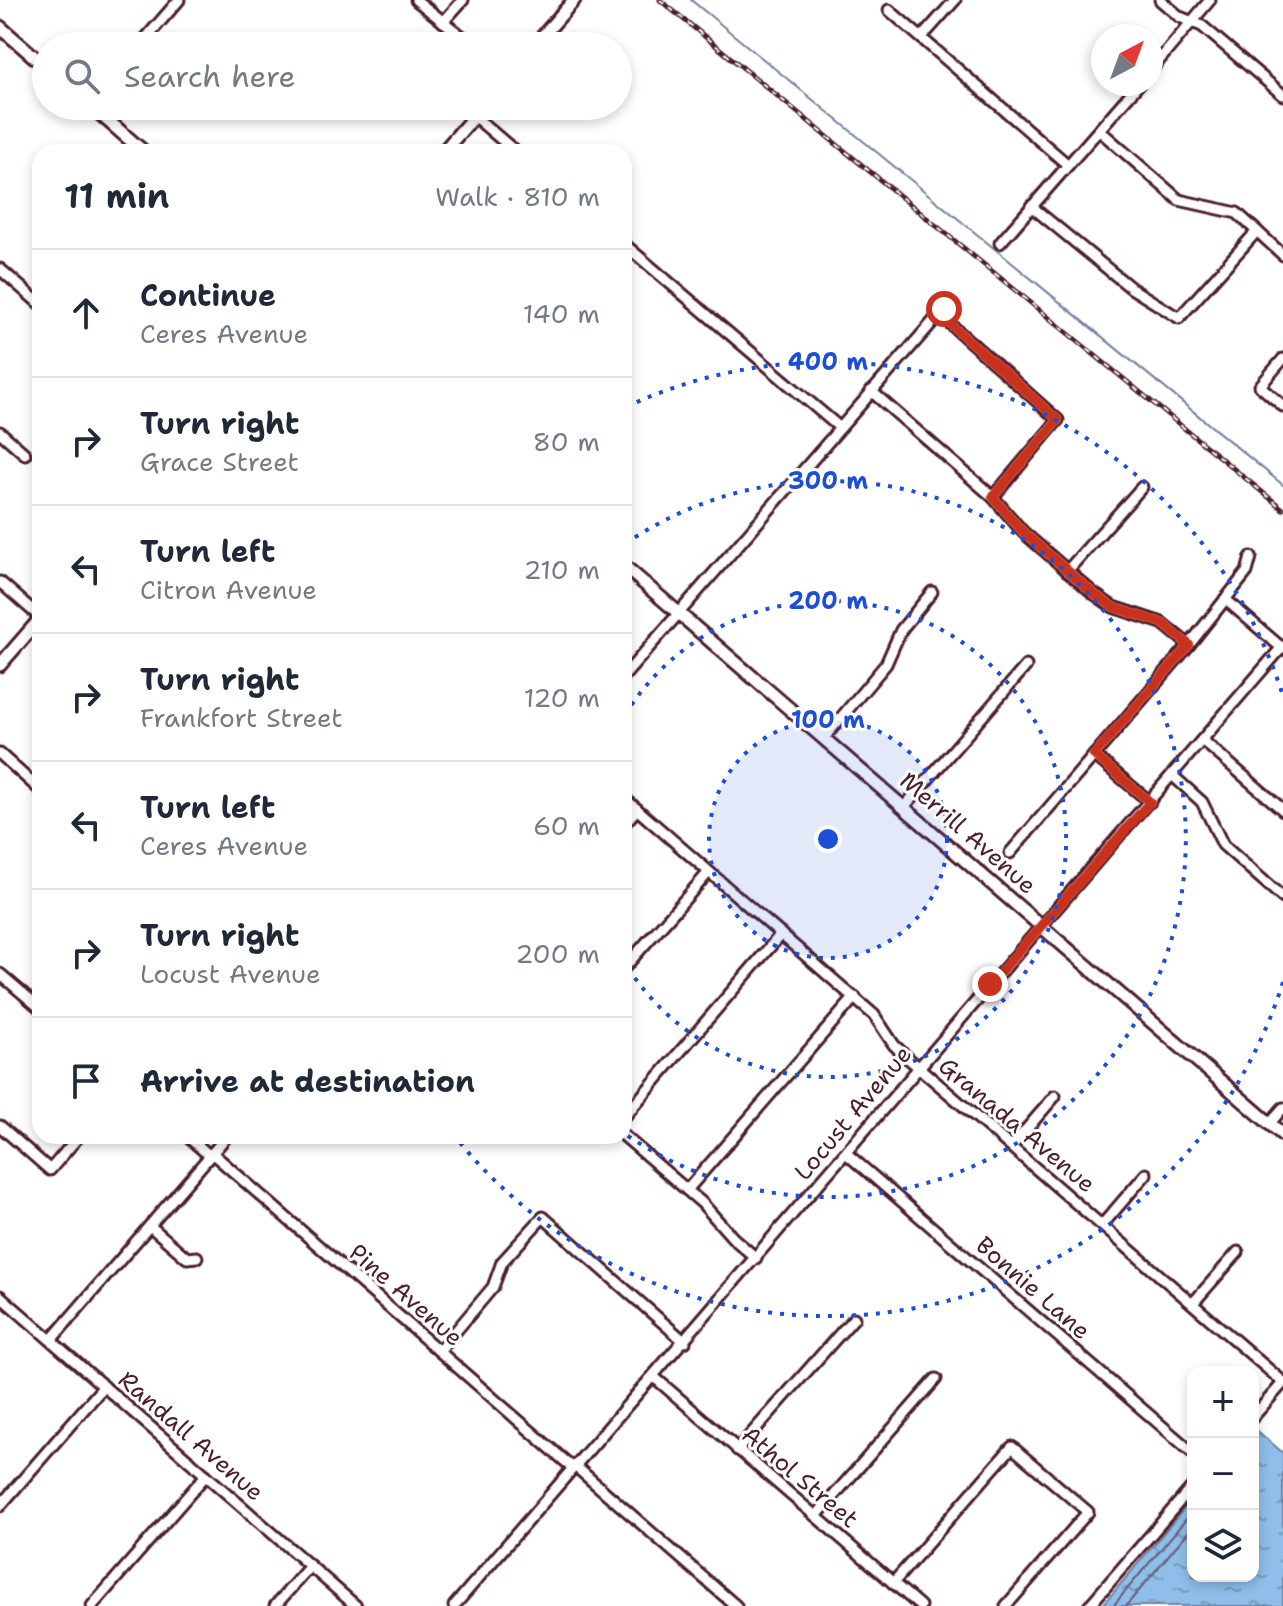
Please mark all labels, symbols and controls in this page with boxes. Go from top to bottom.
north arrow [1091,24,1163,96]
search box [32,32,632,120]
icon: search [60,54,104,98]
text: Search here [124,56,295,97]
text: 11 min [64,173,169,219]
text: Walk · 810 m [435,179,600,214]
text: Continue [140,275,276,316]
icon: ahead [64,291,108,335]
route start [926,291,962,327]
text: 140 m [523,296,600,331]
text: Ceres Avenue [140,316,308,351]
text: 400 m [788,346,868,378]
text: Turn right [140,403,299,444]
icon: right [64,419,108,463]
text: 80 m [533,424,600,459]
text: Grace Street [140,444,299,479]
text: 300 m [788,465,868,497]
text: Turn left [140,531,275,572]
icon: left [64,547,108,591]
text: 210 m [523,552,600,587]
text: Citron Avenue [140,572,317,607]
text: 200 m [788,585,868,617]
text: Turn right [140,659,299,700]
icon: right [64,675,108,719]
text: 120 m [524,680,600,715]
text: Frankfort Street [140,700,343,735]
text: 100 m [791,704,865,736]
street label: Merrill Avenue [893,765,1043,901]
text: Turn left [140,787,275,828]
icon: left [64,803,108,847]
text: 60 m [533,808,600,843]
centre of rings [814,825,842,853]
text: Ceres Avenue [140,828,308,863]
text: Turn right [140,915,299,956]
icon: right [64,931,108,975]
text: 200 m [515,936,600,971]
text: Locust Avenue [140,956,321,991]
route end [972,966,1008,1002]
street label: Locust Avenue [787,1039,919,1187]
street label: Granada Avenue [932,1050,1102,1200]
icon: arrive [64,1059,108,1103]
text: Arrive at destination [140,1061,475,1102]
street label: Bonnie Lane [969,1229,1097,1347]
street label: Pine Avenue [342,1237,470,1353]
street label: Randall Avenue [111,1364,271,1508]
map controls [1187,1366,1259,1582]
button: + [1187,1366,1259,1438]
street label: Athol Street [735,1419,865,1535]
button: − [1187,1438,1259,1510]
button: layers [1187,1510,1259,1582]

